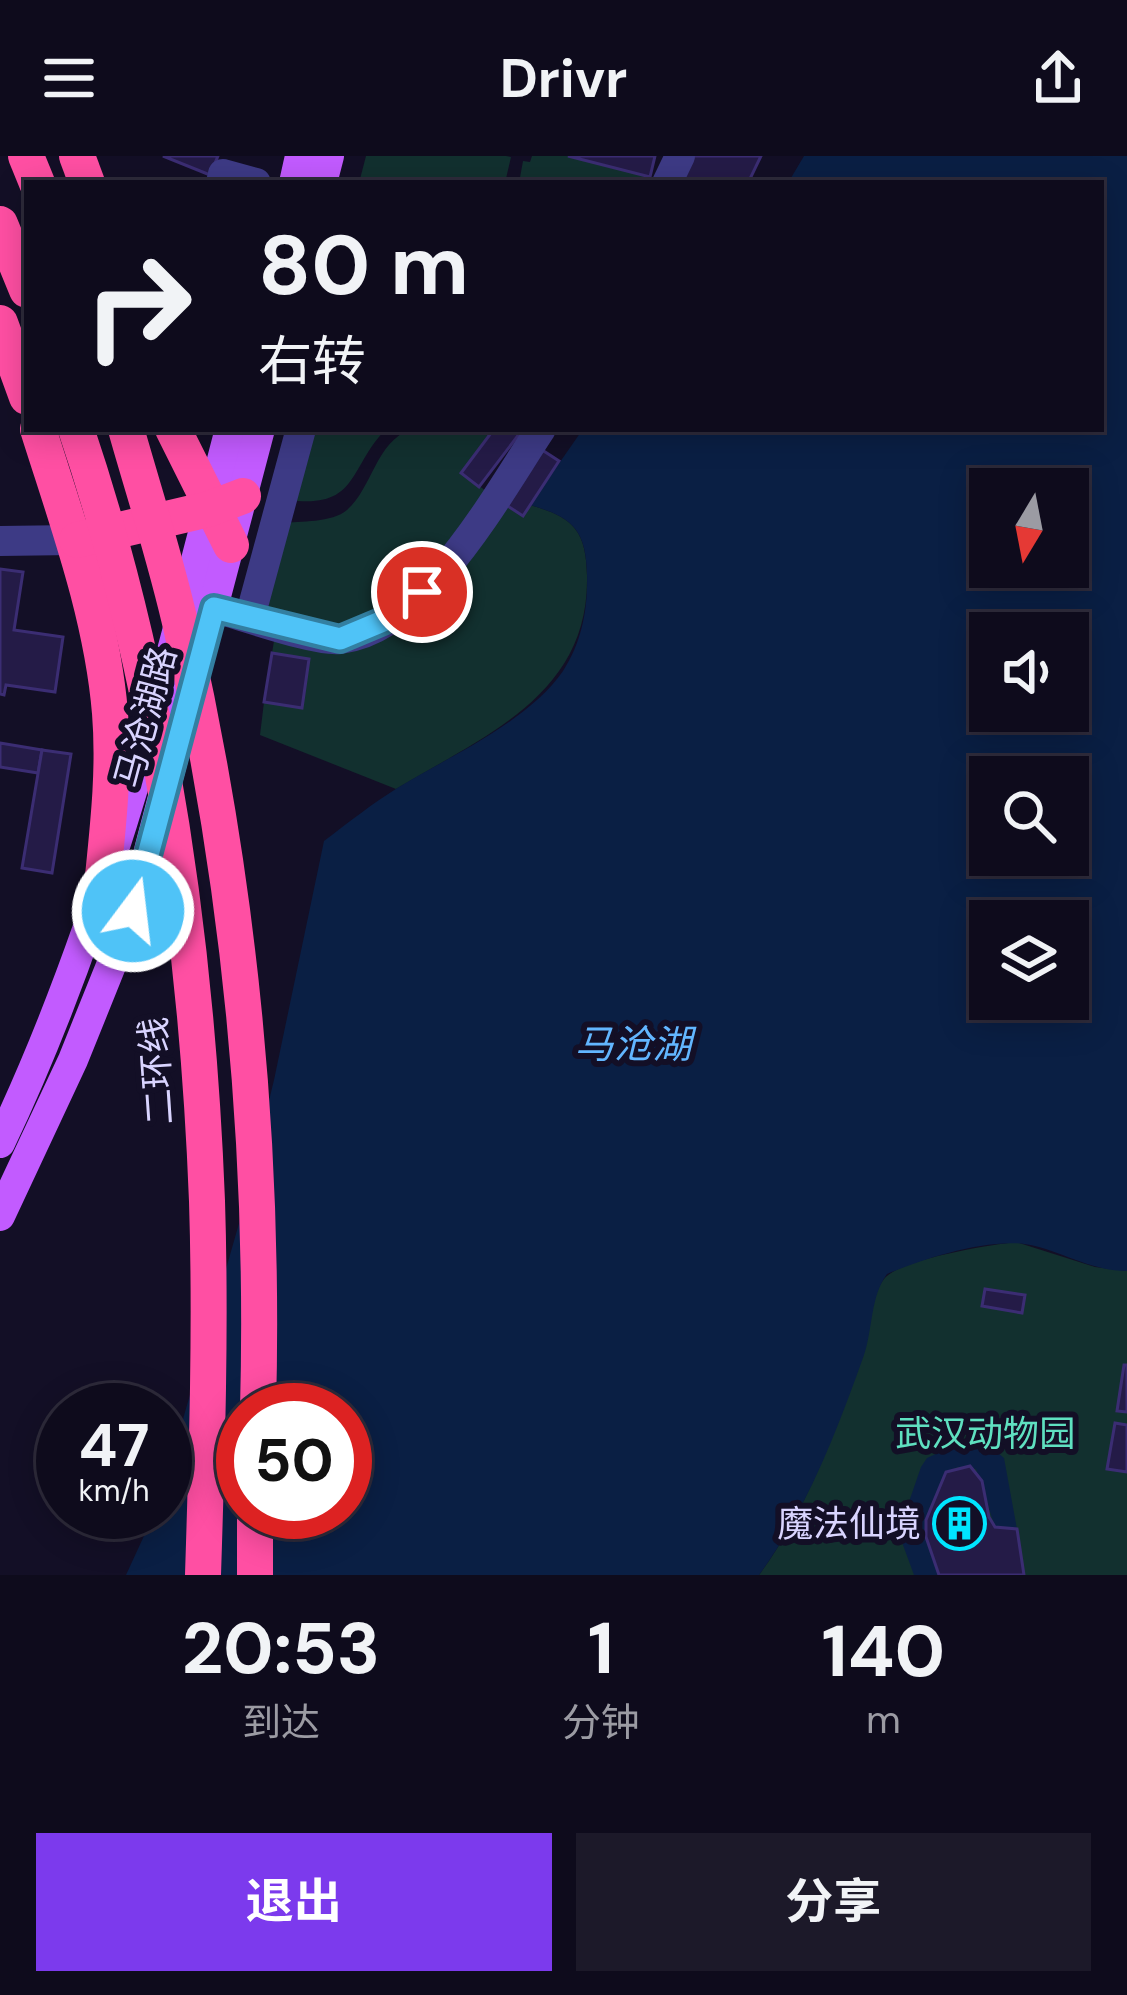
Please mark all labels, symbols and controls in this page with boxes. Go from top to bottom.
text: Drivr [500,43,627,114]
icon: menu [36,45,102,111]
icon: share [1025,45,1091,111]
text: 80 m [258,211,469,320]
icon: right [60,228,216,384]
text: 右转 [258,326,366,397]
north arrow [969,468,1089,588]
map controls [969,468,1089,1020]
pin [371,541,473,643]
icon: arrive [389,559,455,625]
button: sound [969,612,1089,732]
street label: 马沧湖路 [104,641,187,793]
button: search [969,756,1089,876]
position arrow [70,848,196,974]
button: layers [969,900,1089,1020]
street label: 二环线 [129,1015,184,1126]
water label: 马沧湖 [574,1019,697,1070]
speed limit sign: 50 [216,1383,372,1539]
text: 47 [78,1406,150,1485]
park label: 武汉动物园 [895,1410,1075,1457]
text: km/h [79,1471,149,1510]
building icon: 魔法仙境 [932,1495,988,1551]
place label: 魔法仙境 [777,1500,921,1547]
text: 20:53 [182,1602,380,1695]
text: 1 [588,1602,614,1695]
text: 140 [822,1605,945,1698]
text: m [866,1694,901,1745]
text: 到达 [242,1697,320,1748]
text: 分钟 [562,1697,640,1748]
button: 退出 [36,1833,552,1971]
button: 分享 [576,1833,1091,1971]

